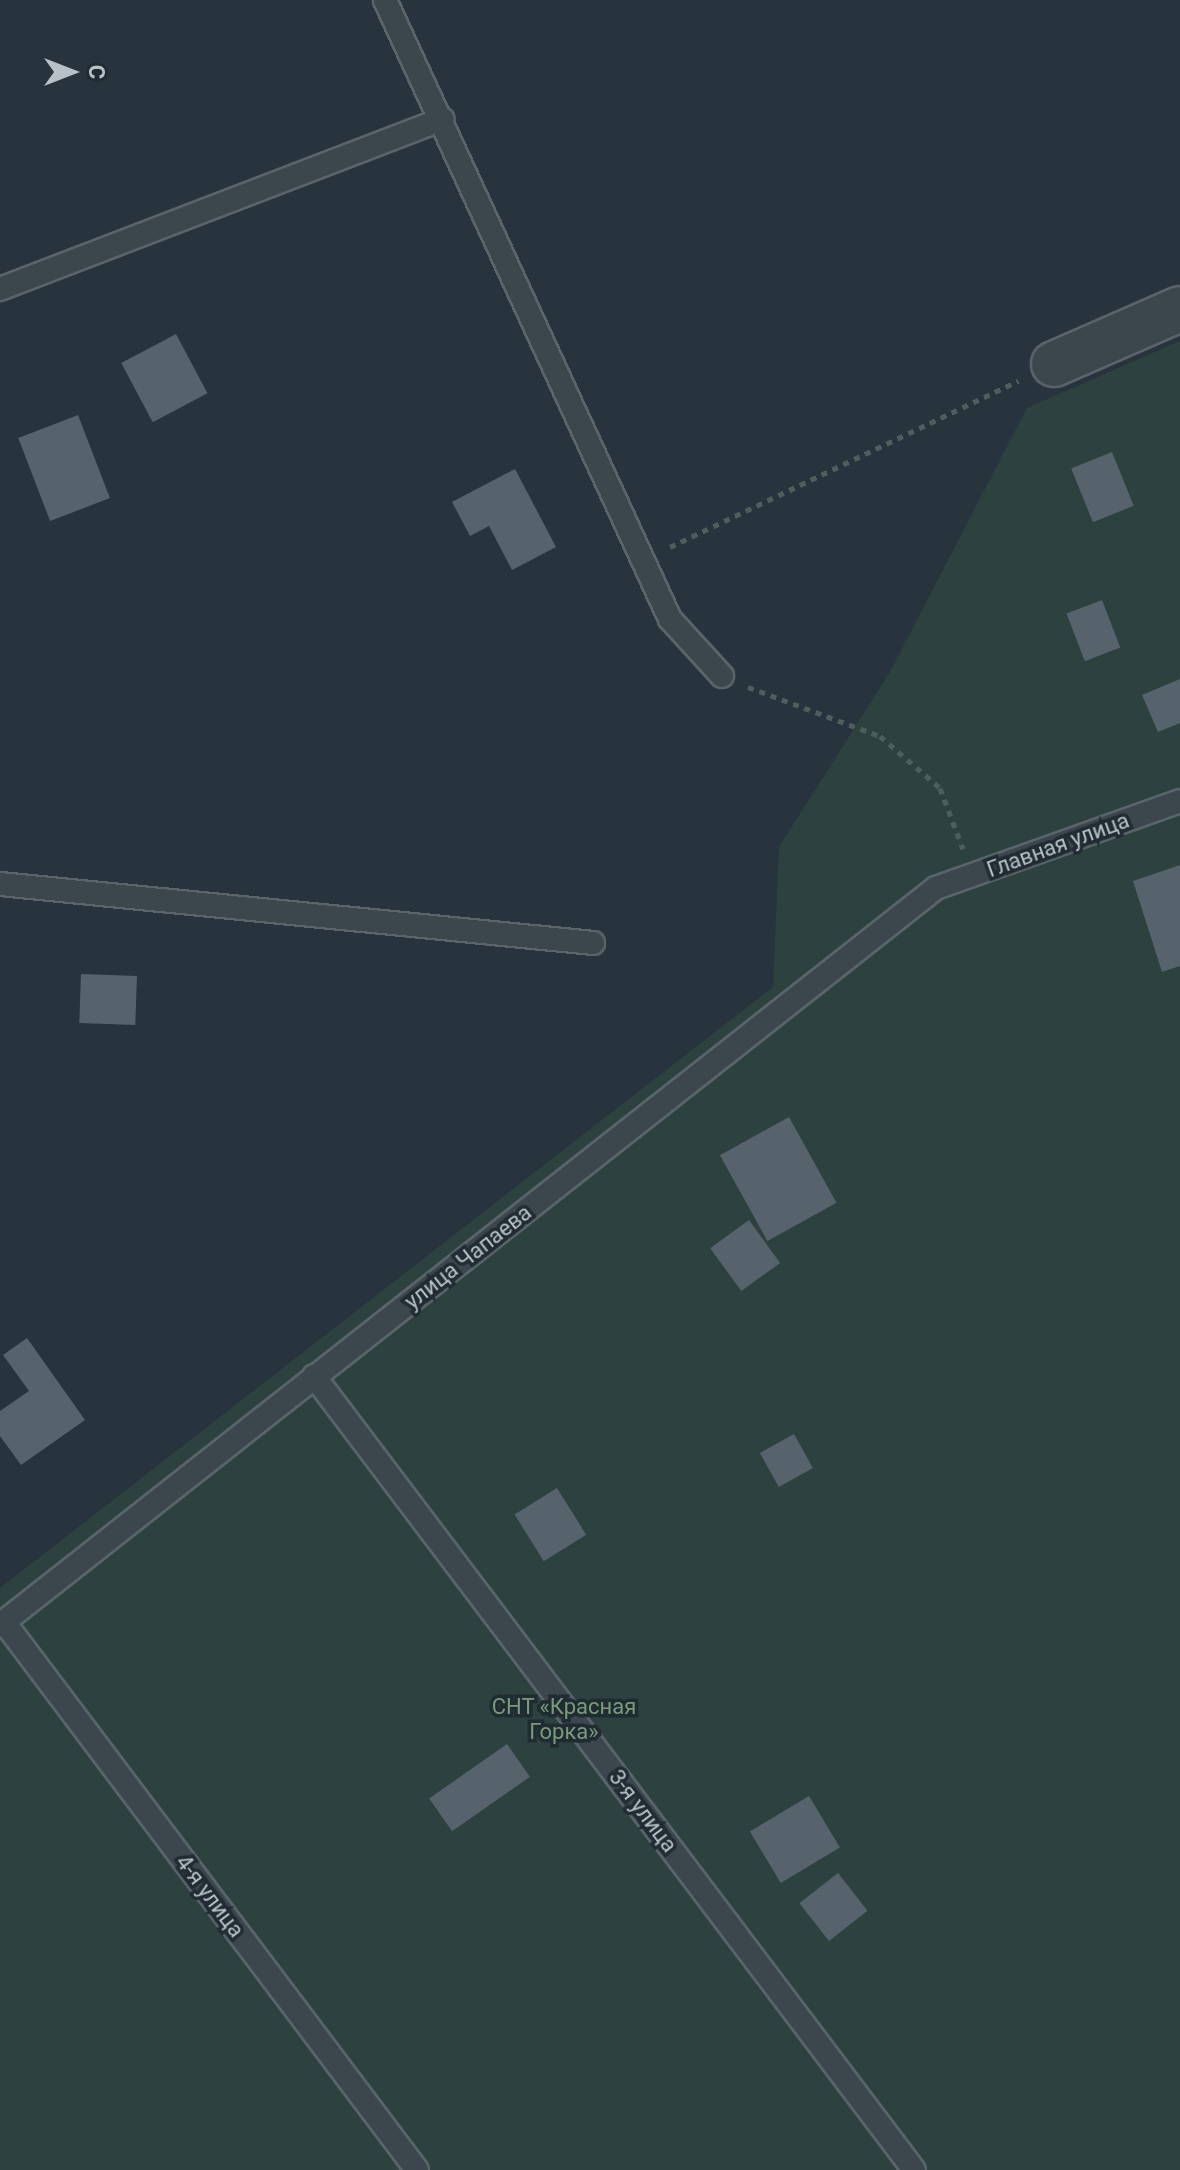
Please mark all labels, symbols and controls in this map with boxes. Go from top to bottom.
north arrow [32,32,112,112]
text: С [84,65,109,79]
street label: Главная улица [983,807,1133,883]
street label: улица Чапаева [399,1199,537,1315]
park label: СНТ «Красная Горка» [491,1693,637,1744]
street label: 3-я улица [603,1765,683,1857]
street label: 4-я улица [170,1850,250,1942]

